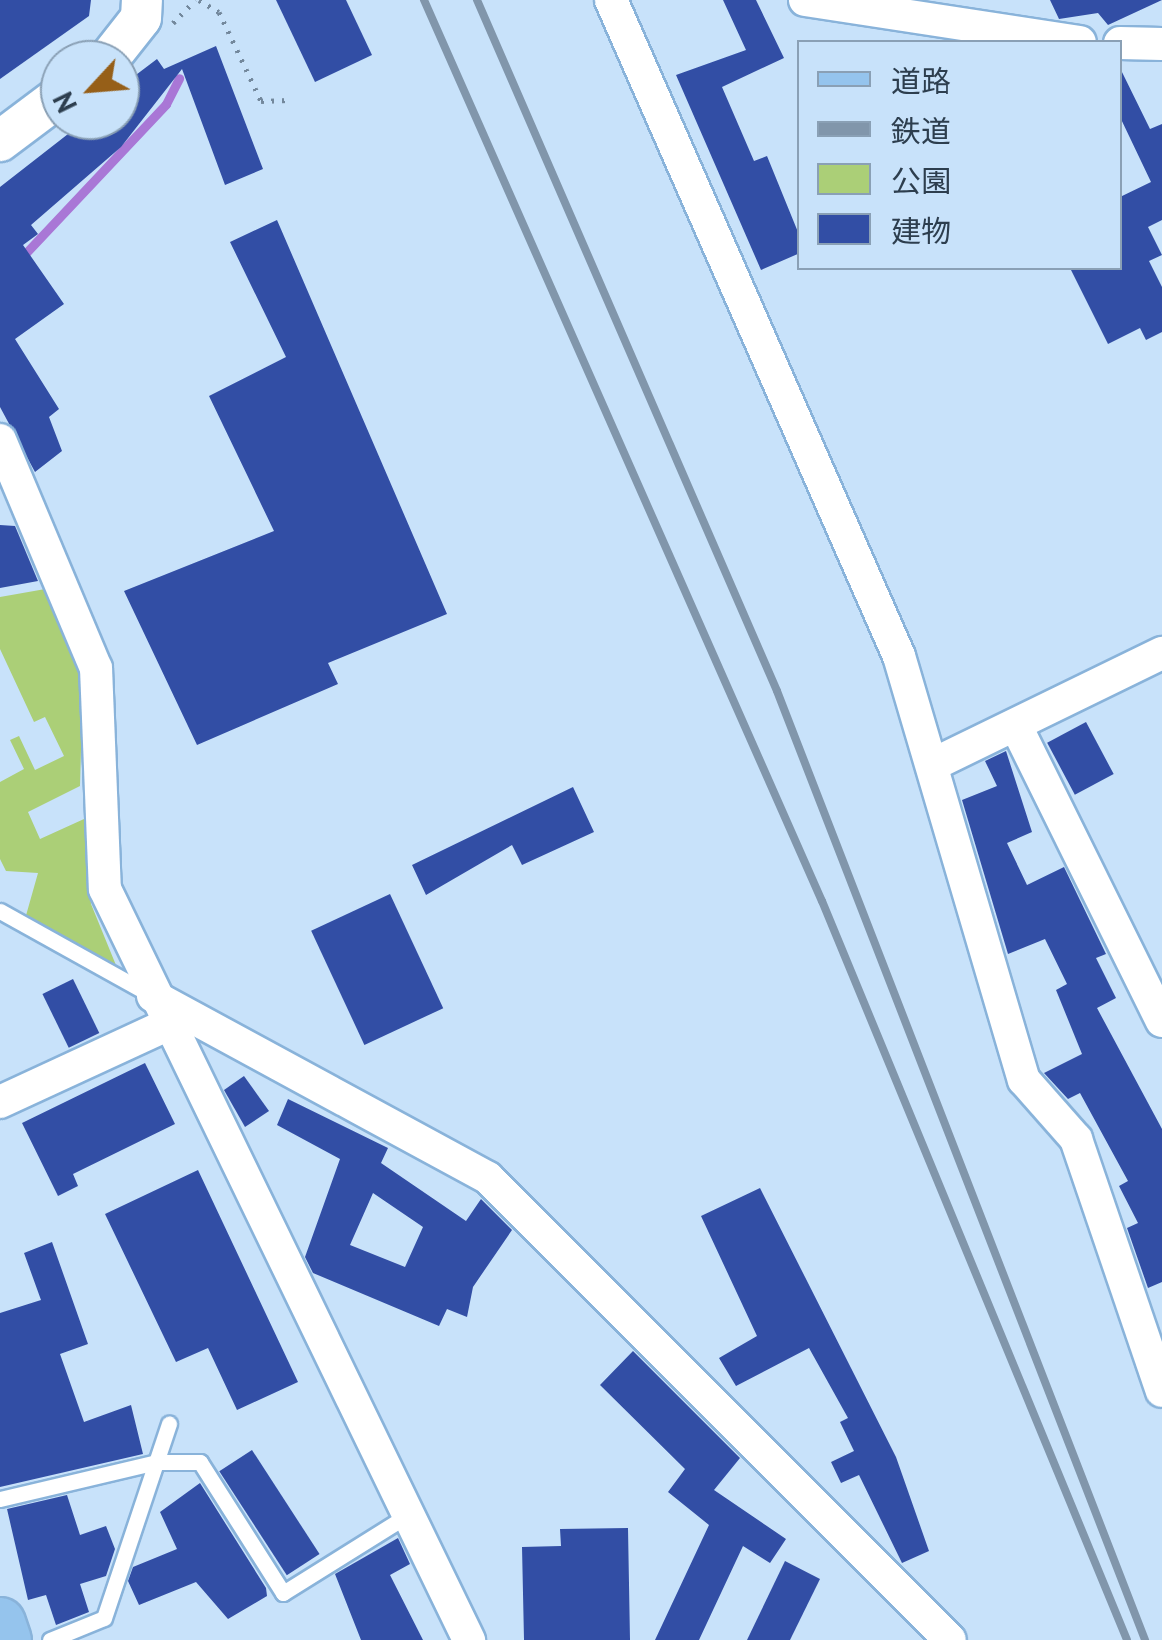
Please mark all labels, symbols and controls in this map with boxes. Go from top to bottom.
north arrow [40,40,140,140]
legend [797,40,1122,270]
text: 道路 [891,61,951,100]
text: N [44,86,85,119]
text: 鉄道 [891,111,951,150]
text: 公園 [891,161,951,200]
text: 建物 [891,211,951,250]

